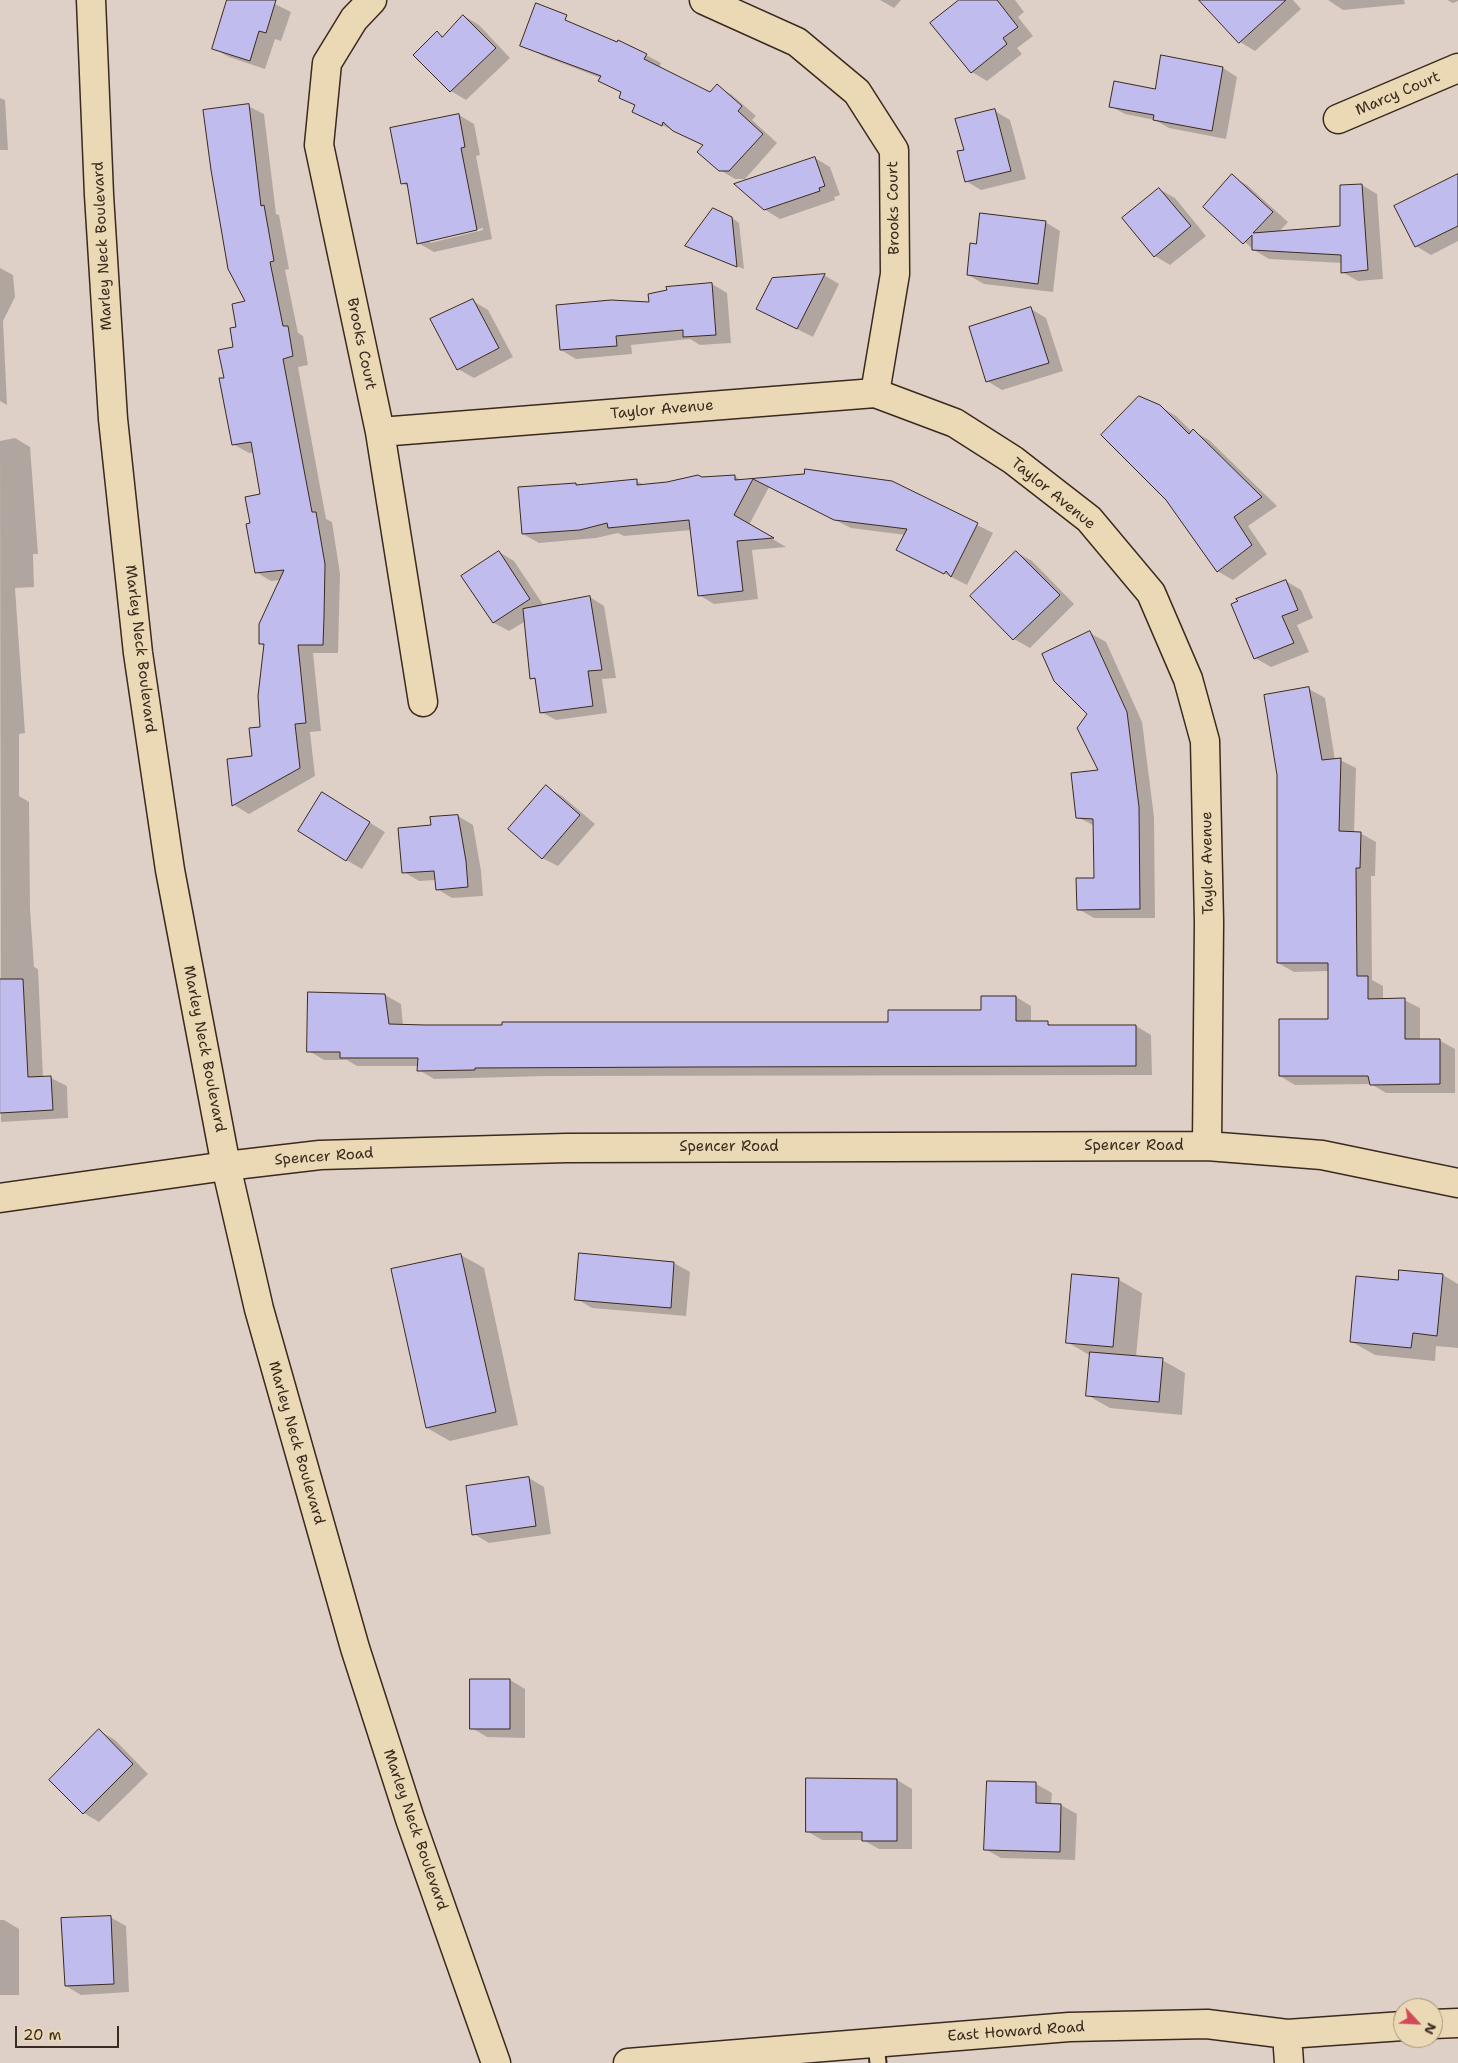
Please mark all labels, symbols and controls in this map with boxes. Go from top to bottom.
street label: Marcy Court [1353,68,1443,120]
street label: Marley Neck Boulevard [90,161,116,331]
street label: Brooks Court [884,161,904,255]
street label: Brooks Court [342,296,380,392]
street label: Taylor Avenue [610,397,714,423]
street label: Taylor Avenue [1007,454,1099,534]
street label: Marley Neck Boulevard [121,564,159,734]
street label: Taylor Avenue [1198,811,1218,915]
street label: Marley Neck Boulevard [179,964,229,1134]
street label: Spencer Road [1084,1137,1184,1155]
street label: Spencer Road [679,1138,779,1156]
street label: Spencer Road [274,1145,374,1169]
street label: Marley Neck Boulevard [264,1359,328,1527]
street label: Marley Neck Boulevard [379,1747,451,1913]
north arrow [1393,1998,1443,2048]
scale bar [18,2016,121,2048]
street label: East Howard Road [947,2018,1085,2046]
text: N [1420,2020,1441,2038]
text: 20 m [23,2025,62,2045]

